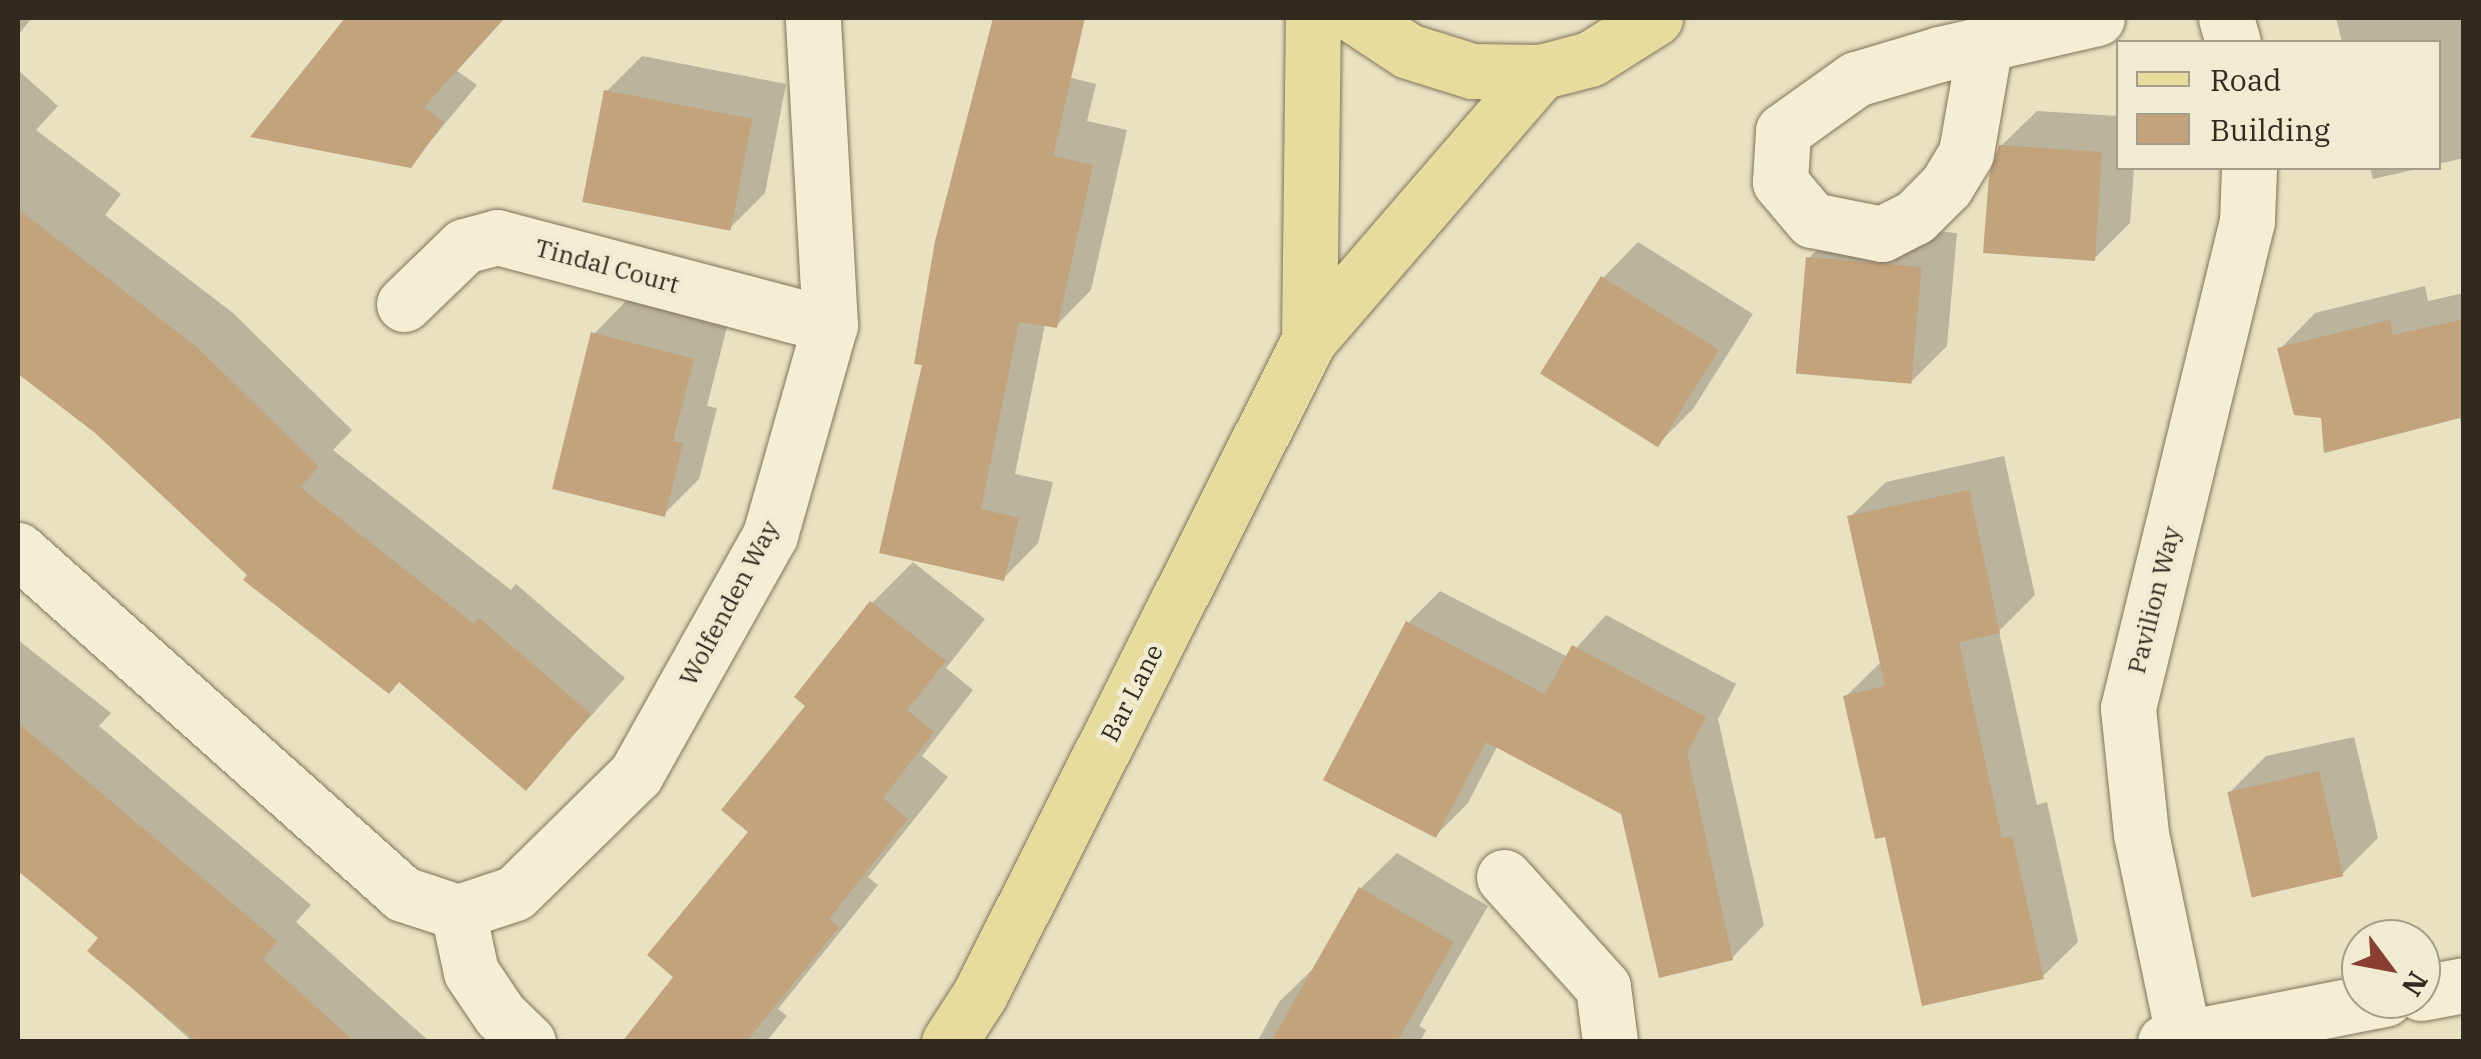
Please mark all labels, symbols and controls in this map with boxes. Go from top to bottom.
legend [2116,40,2441,170]
text: Road [2210,60,2282,99]
text: Building [2210,110,2330,149]
street label: Tindal Court [532,232,682,300]
street label: Wolfenden Way [673,515,785,691]
street label: Pavilion Way [2121,523,2187,677]
street label: Bar Lane [1095,639,1169,747]
north arrow [2341,919,2441,1019]
text: N [2394,965,2437,1003]

